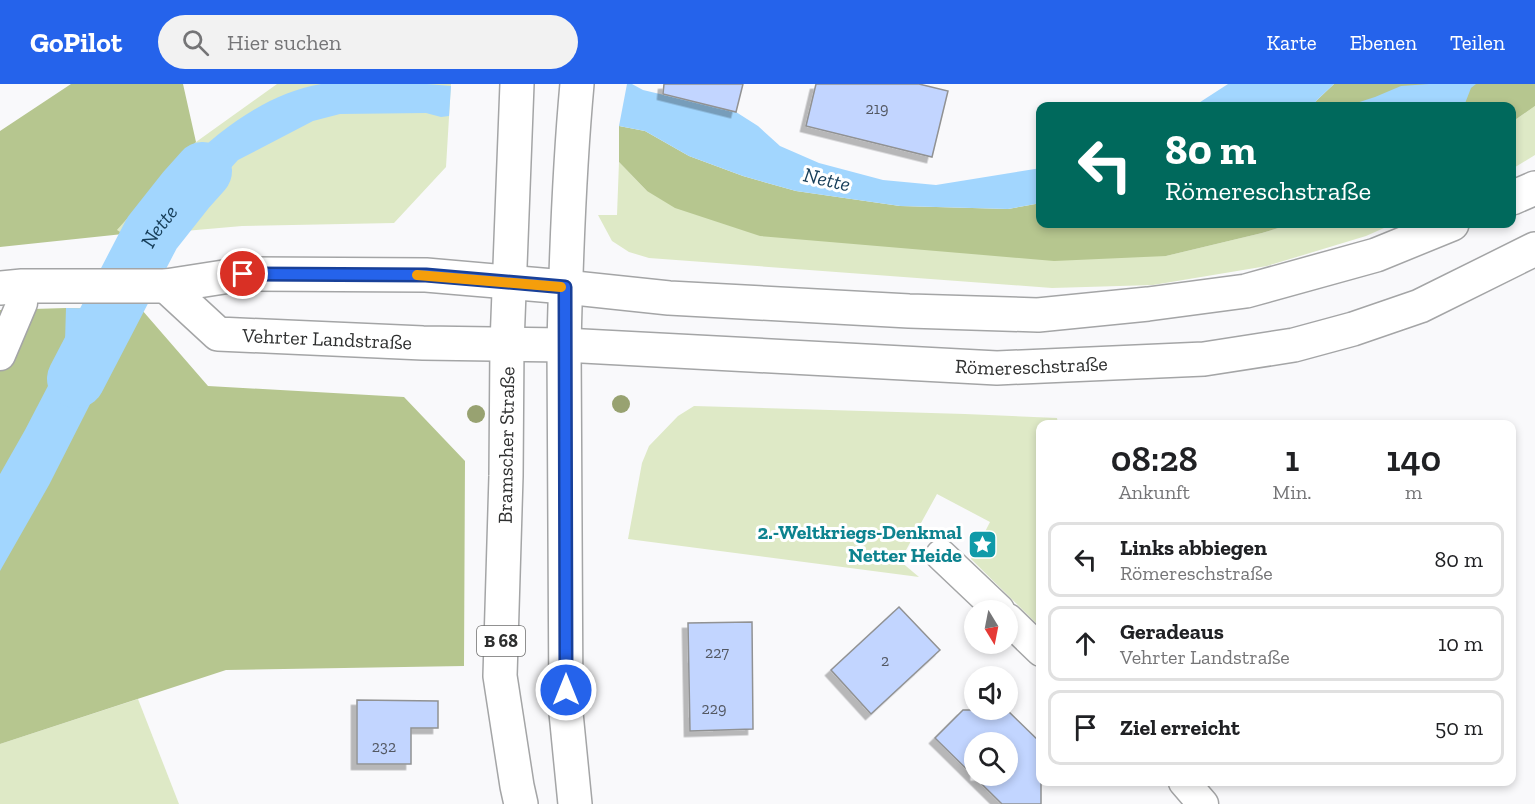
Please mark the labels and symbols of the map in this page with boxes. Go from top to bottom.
house number: 219 [866,99,888,118]
water label: Nette [801,161,853,197]
water label: Nette [134,199,182,251]
pin [217,248,268,299]
street label: Vehrter Landstraße [241,323,413,355]
street label: Römereschstraße [954,351,1108,380]
street label: Bramscher Straße [493,366,519,524]
place label: 2.-Weltkriegs-Denkmal Netter Heide [757,520,962,567]
place icon: 2.-Weltkriegs-Denkmal Netter Heide [967,528,999,560]
north arrow [964,600,1018,654]
road number: B 68 [477,626,525,656]
house number: 227 [705,643,729,662]
house number: 2 [881,651,889,670]
position arrow [534,658,598,722]
house number: 229 [702,699,726,718]
house number: 232 [372,737,396,756]

